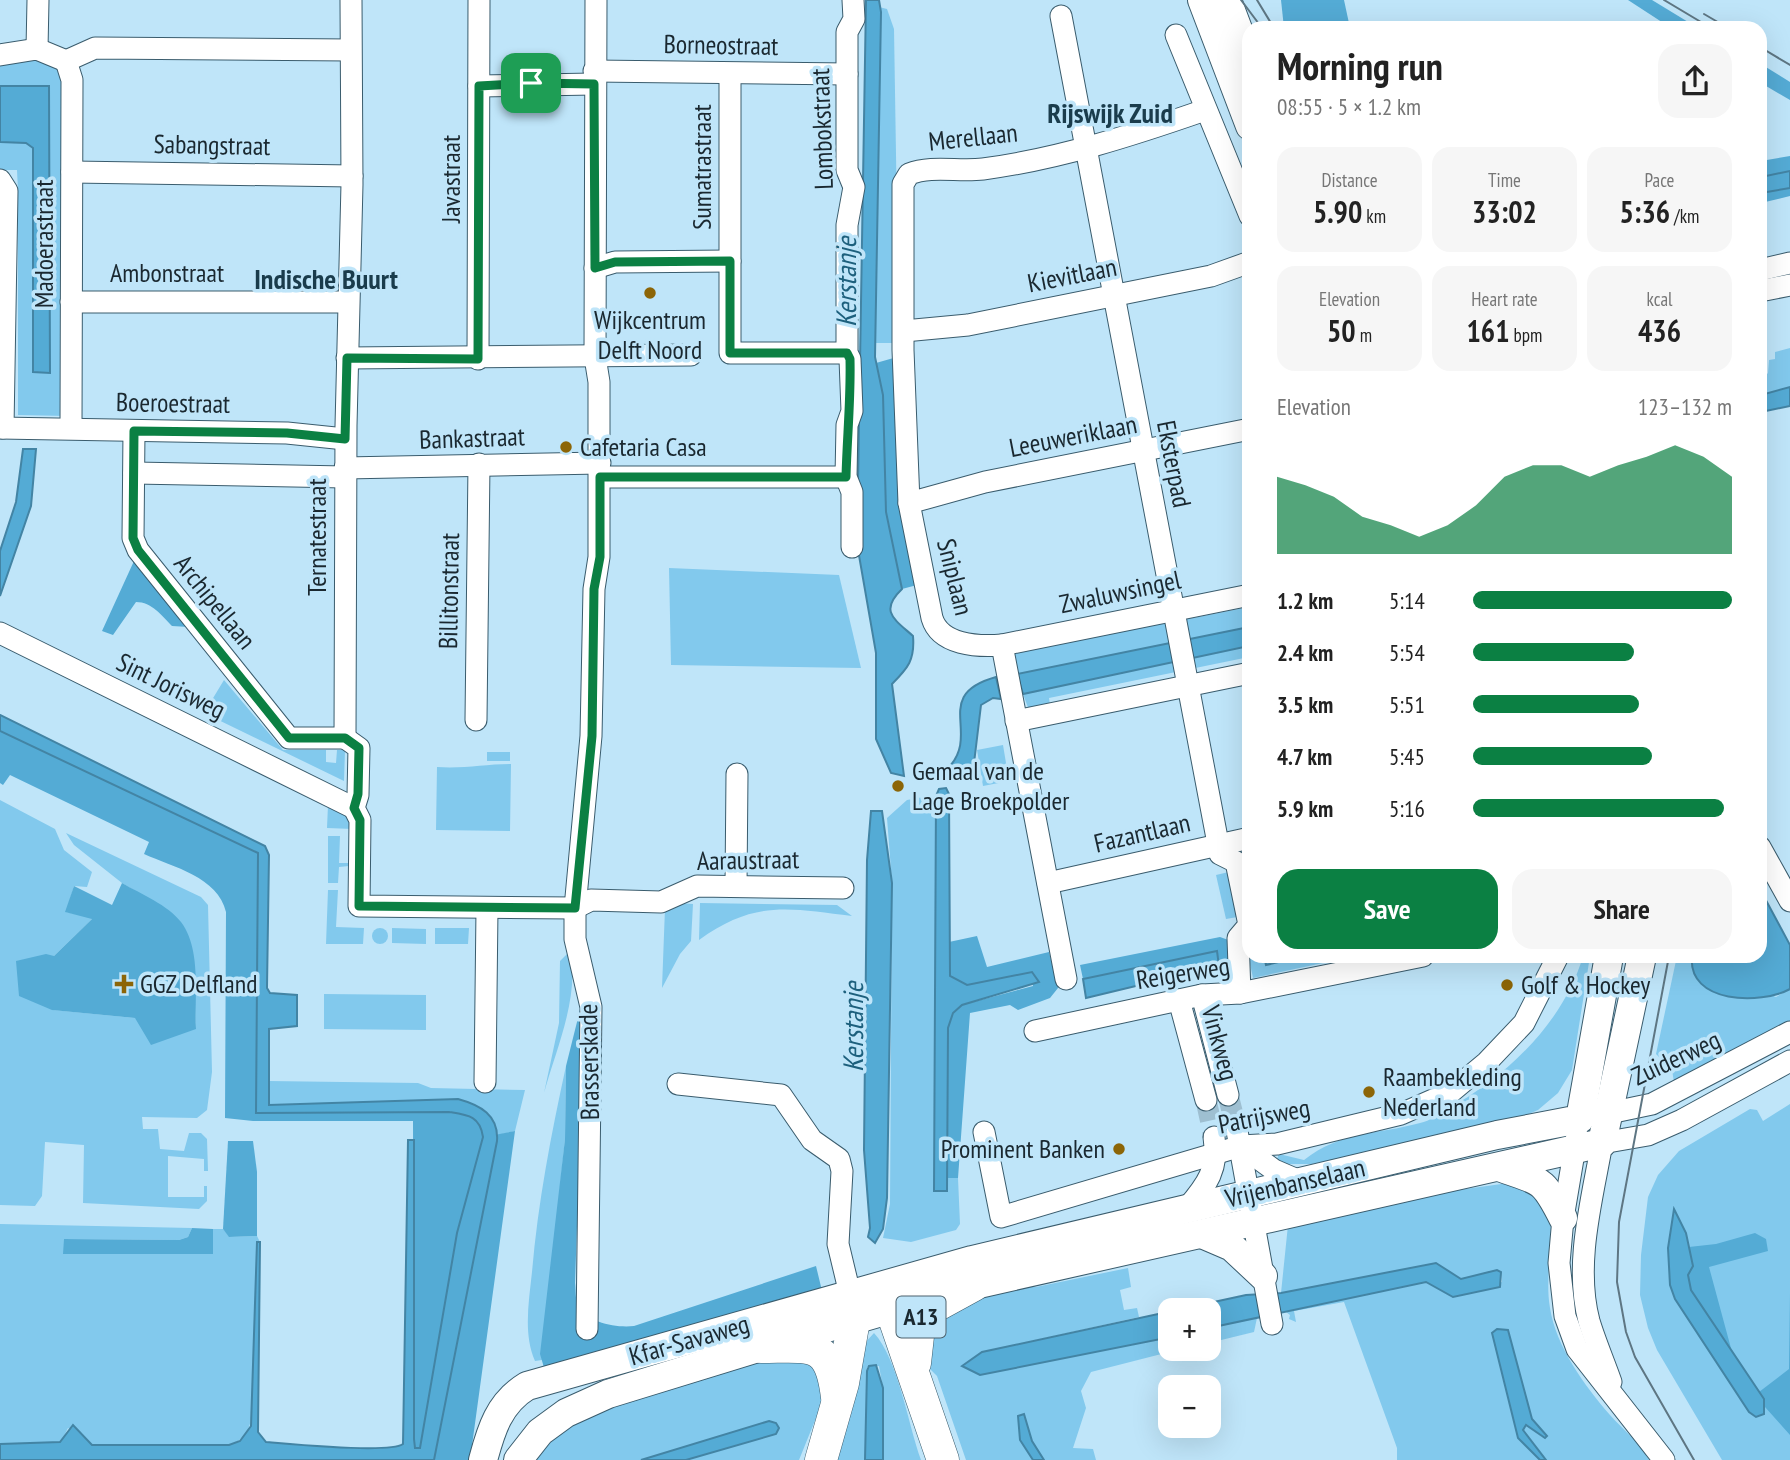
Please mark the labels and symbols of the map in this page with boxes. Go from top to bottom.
street label: Borneostraat [663,27,779,62]
pin [501,53,561,113]
street label: Lombokstraat [803,68,840,190]
district label: Rijswijk Zuid [1047,94,1173,131]
street label: Sumatrastraat [685,104,718,230]
street label: Merellaan [927,115,1019,158]
street label: Sabangstraat [153,127,271,162]
street label: Javastraat [434,135,467,224]
street label: Madoerastraat [27,180,60,308]
water label: Kerstanje [827,234,864,327]
street label: Kievitlaan [1025,250,1119,299]
street label: Ambonstraat [110,256,224,289]
district label: Indische Buurt [254,260,398,297]
marker: Wijkcentrum Delft Noord [642,285,658,301]
place label: Wijkcentrum Delft Noord [594,303,706,366]
street label: Boeroestraat [116,385,230,420]
street label: Leeuweriklaan [1006,407,1139,464]
street label: Eksterpad [1150,418,1199,510]
street label: Bankastraat [419,419,525,456]
place label: Cafetaria Casa [580,430,707,463]
marker: Cafetaria Casa [558,439,574,455]
street label: Ternatestraat [300,478,333,596]
street label: Billitonstraat [431,533,466,649]
street label: Sniplaan [930,535,981,619]
street label: Archipellaan [167,548,263,656]
street label: Zwaluwsingel [1056,563,1184,620]
street label: Sint Jorisweg [112,645,231,726]
place label: Gemaal van de Lage Broekpolder [912,754,1069,817]
marker: Gemaal van de Lage Broekpolder [890,778,906,794]
street label: Fazantlaan [1091,805,1193,860]
street label: Aaraustraat [696,842,800,877]
street label: Reigerweg [1134,949,1232,996]
place label: GGZ Delfland [140,967,257,1000]
place label: Golf & Hockey [1521,968,1650,1001]
marker: GGZ Delfland [114,974,134,994]
marker: Golf & Hockey [1499,977,1515,993]
water label: Kerstanje [834,979,871,1072]
street label: Vinkweg [1194,1001,1246,1084]
street label: Brasserskade [571,1003,606,1121]
street label: Zuiderweg [1626,1023,1725,1092]
place label: Raambekleding Nederland [1383,1060,1522,1123]
marker: Raambekleding Nederland [1361,1084,1377,1100]
street label: Patrijsweg [1215,1090,1312,1141]
place label: Prominent Banken [941,1132,1105,1165]
marker: Prominent Banken [1111,1141,1127,1157]
street label: Vrijenbanselaan [1221,1150,1368,1215]
road number: A13 [897,1296,946,1338]
street label: Kfar-Savaweg [625,1307,753,1372]

